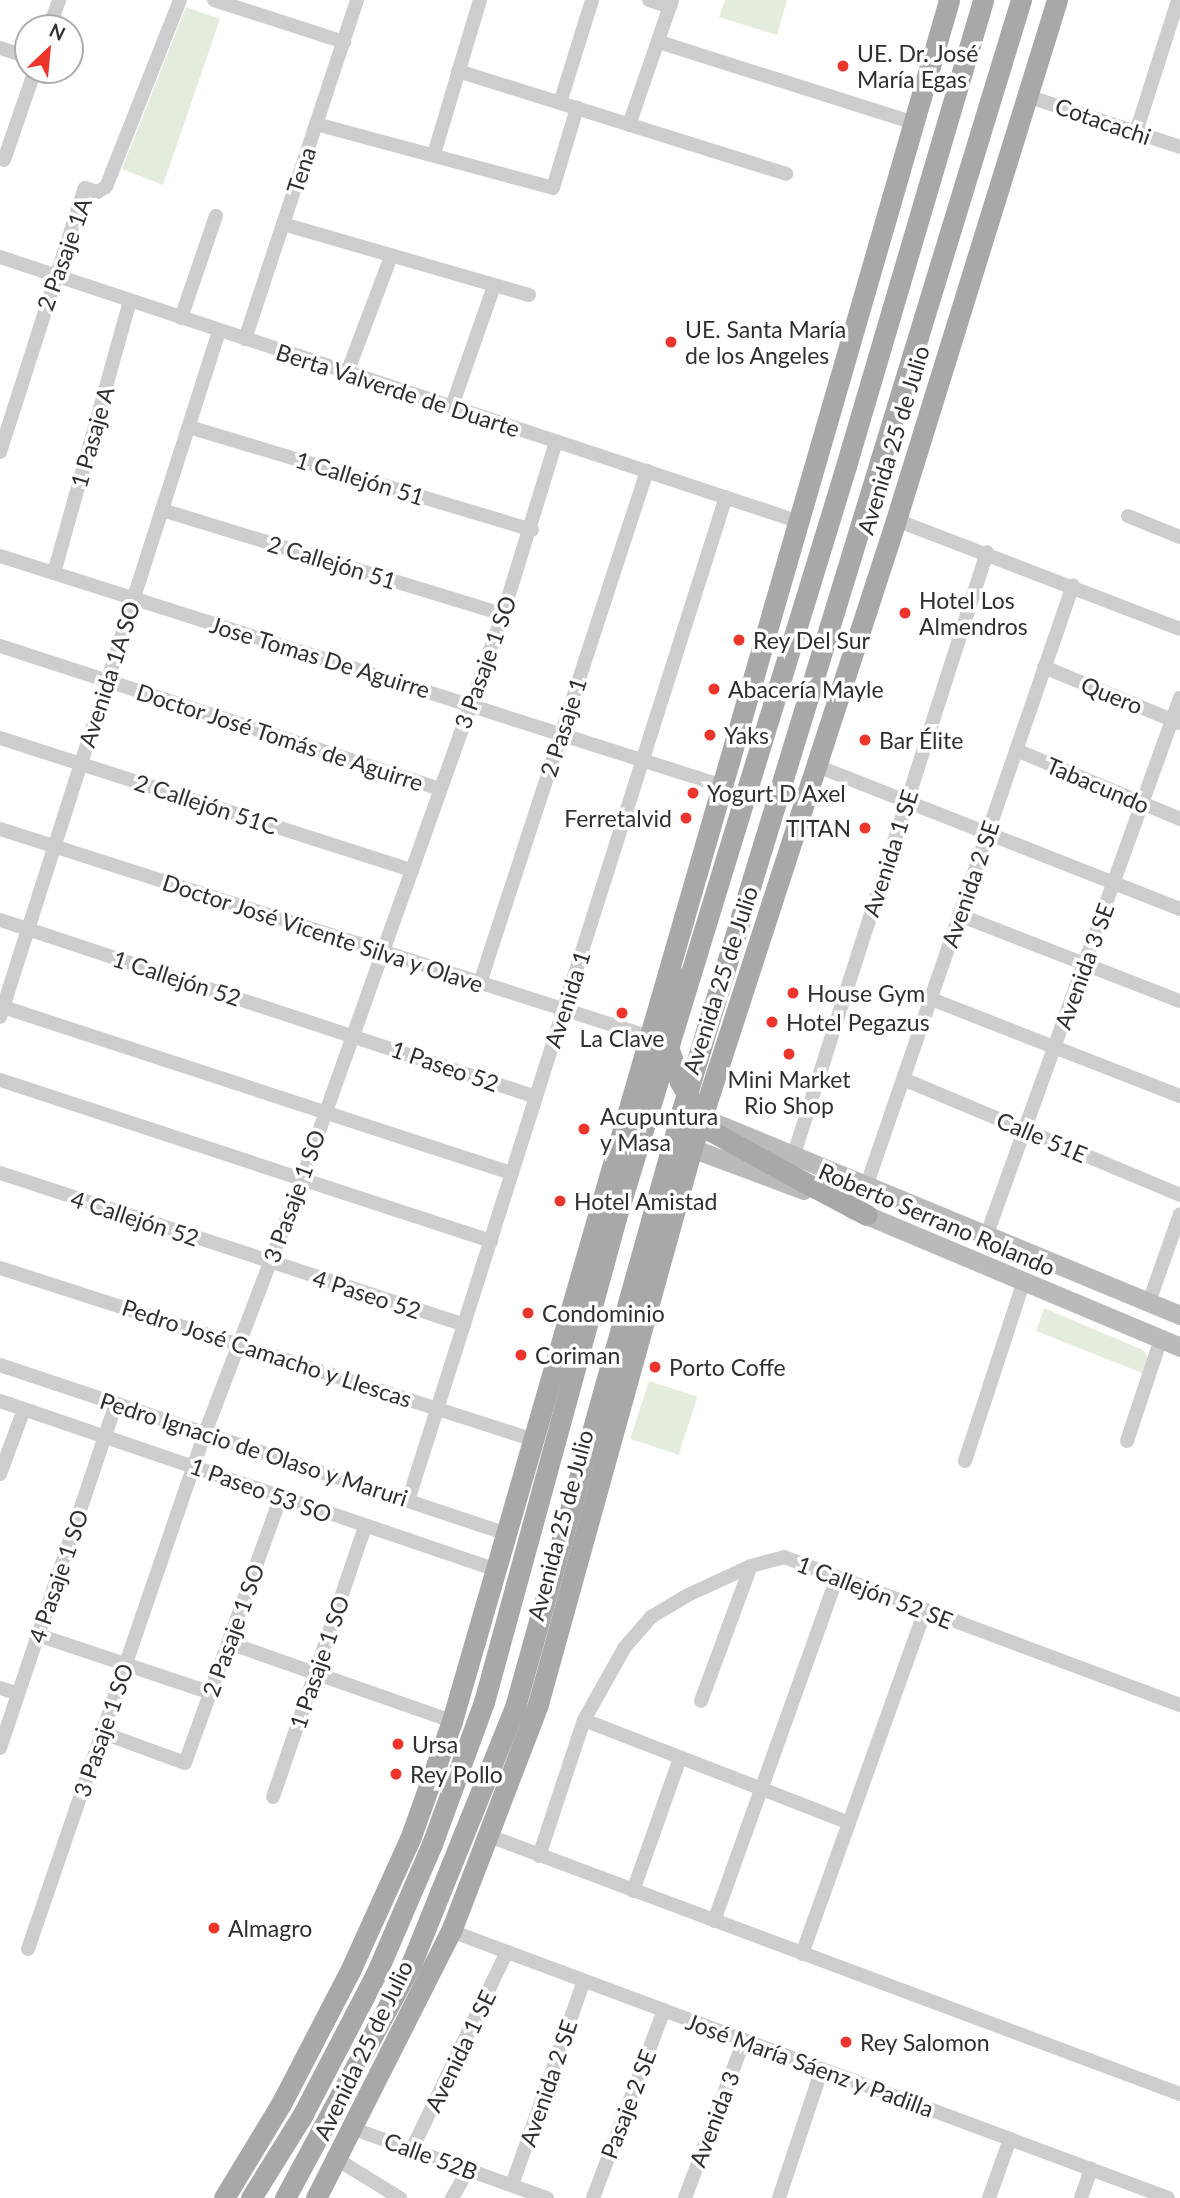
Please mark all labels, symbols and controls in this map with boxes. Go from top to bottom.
north arrow [14,14,84,84]
text: N [46,18,69,45]
place label: UE. Dr. José María Egas [857,39,979,93]
marker: UE. Dr. José María Egas [835,58,851,74]
street label: Cotacachi [1052,92,1154,150]
street label: Tena [281,143,321,197]
street label: 2 Pasaje 1A [31,194,97,314]
place label: UE. Santa María de los Angeles [685,315,846,369]
marker: UE. Santa María de los Angeles [663,334,679,350]
street label: Berta Valverde de Duarte [272,337,524,443]
street label: Avenida 25 de Julio [851,342,935,538]
street label: 1 Pasaje A [64,383,120,491]
street label: 1 Callejón 51 [292,445,428,511]
street label: 2 Callejón 51 [264,529,400,595]
place label: Hotel Los Almendros [919,586,1028,640]
street label: 3 Pasaje 1 SO [448,592,522,732]
street label: Avenida 1A SO [72,597,146,751]
marker: Hotel Los Almendros [897,605,913,621]
street label: Jose Tomas De Aguirre [206,610,434,704]
place label: Rey Del Sur [753,626,870,654]
marker: Rey Del Sur [731,632,747,648]
street label: Quero [1077,670,1147,720]
street label: 2 Pasaje 1 [534,674,592,780]
place label: Abacería Mayle [728,675,884,703]
street label: Doctor José Tomás de Aguirre [132,677,428,797]
marker: Abacería Mayle [706,681,722,697]
place label: Yaks [724,721,769,749]
place label: Bar Élite [879,726,964,754]
marker: Yaks [702,727,718,743]
marker: Bar Élite [857,732,873,748]
street label: Tabacundo [1042,751,1154,819]
street label: 2 Callejón 51C [131,768,281,840]
place label: Yogurt D Axel [707,779,847,807]
marker: Yogurt D Axel [685,785,701,801]
street label: Avenida 1 SE [856,786,924,920]
place label: Ferretalvid [564,804,672,832]
marker: Ferretalvid [678,810,694,826]
place label: TITAN [786,814,851,842]
street label: Avenida 2 SE [935,817,1005,951]
marker: TITAN [857,820,873,836]
street label: Doctor José Vicente Silva y Olave [158,868,488,998]
street label: Avenida 25 de Julio [677,882,763,1078]
street label: Avenida 3 SE [1048,899,1120,1033]
street label: 1 Callejón 52 [109,944,245,1012]
street label: Avenida 1 [538,947,596,1051]
place label: House Gym [807,979,925,1007]
marker: House Gym [785,985,801,1001]
marker: La Clave [614,1005,630,1021]
place label: Hotel Pegazus [786,1008,930,1036]
marker: Hotel Pegazus [764,1014,780,1030]
place label: La Clave [580,1024,664,1052]
street label: 1 Paseo 52 [388,1035,502,1097]
marker: Mini Market Rio Shop [781,1046,797,1062]
place label: Mini Market Rio Shop [727,1065,851,1119]
place label: Acupuntura y Masa [600,1102,718,1156]
street label: Calle 51E [993,1106,1091,1168]
marker: Acupuntura y Masa [574,1119,594,1139]
street label: 3 Pasaje 1 SO [257,1126,331,1266]
street label: Roberto Serrano Rolando [815,1157,1059,1281]
street label: 4 Callejón 52 [67,1184,203,1252]
place label: Hotel Amistad [574,1187,718,1215]
marker: Hotel Amistad [552,1193,568,1209]
street label: 4 Paseo 52 [310,1264,424,1324]
street label: Pedro José Camacho y Llescas [118,1293,416,1413]
place label: Condominio [542,1299,665,1327]
marker: Condominio [520,1305,536,1321]
place label: Coriman [535,1341,620,1369]
marker: Coriman [513,1347,529,1363]
place label: Porto Coffe [669,1353,786,1381]
marker: Porto Coffe [647,1359,663,1375]
street label: Pedro Ignacio de Olaso y Maruri [96,1386,412,1512]
street label: Avenida 25 de Julio [521,1426,599,1624]
street label: 1 Paseo 53 SO [186,1452,336,1528]
street label: 4 Pasaje 1 SO [22,1506,94,1646]
street label: 1 Callejón 52 SE [793,1550,957,1634]
street label: 2 Pasaje 1 SO [196,1560,270,1700]
street label: 1 Pasaje 1 SO [283,1592,355,1732]
street label: 3 Pasaje 1 SO [67,1660,139,1800]
place label: Ursa [412,1730,458,1758]
marker: Ursa [390,1736,406,1752]
place label: Rey Pollo [410,1760,503,1788]
marker: Rey Pollo [388,1766,404,1782]
place label: Almagro [228,1914,312,1942]
marker: Almagro [206,1920,222,1936]
street label: Avenida 25 de Julio [308,1956,418,2144]
street label: Avenida 1 SE [419,1986,501,2116]
street label: José María Sáenz y Padilla [682,2007,938,2123]
street label: Avenida 2 SE [513,2016,583,2150]
place label: Rey Salomon [860,2028,990,2056]
marker: Rey Salomon [838,2034,854,2050]
street label: Pasaje 2 SE [595,2045,661,2163]
street label: Avenida 3 [683,2067,745,2171]
street label: Calle 52B [381,2126,481,2186]

